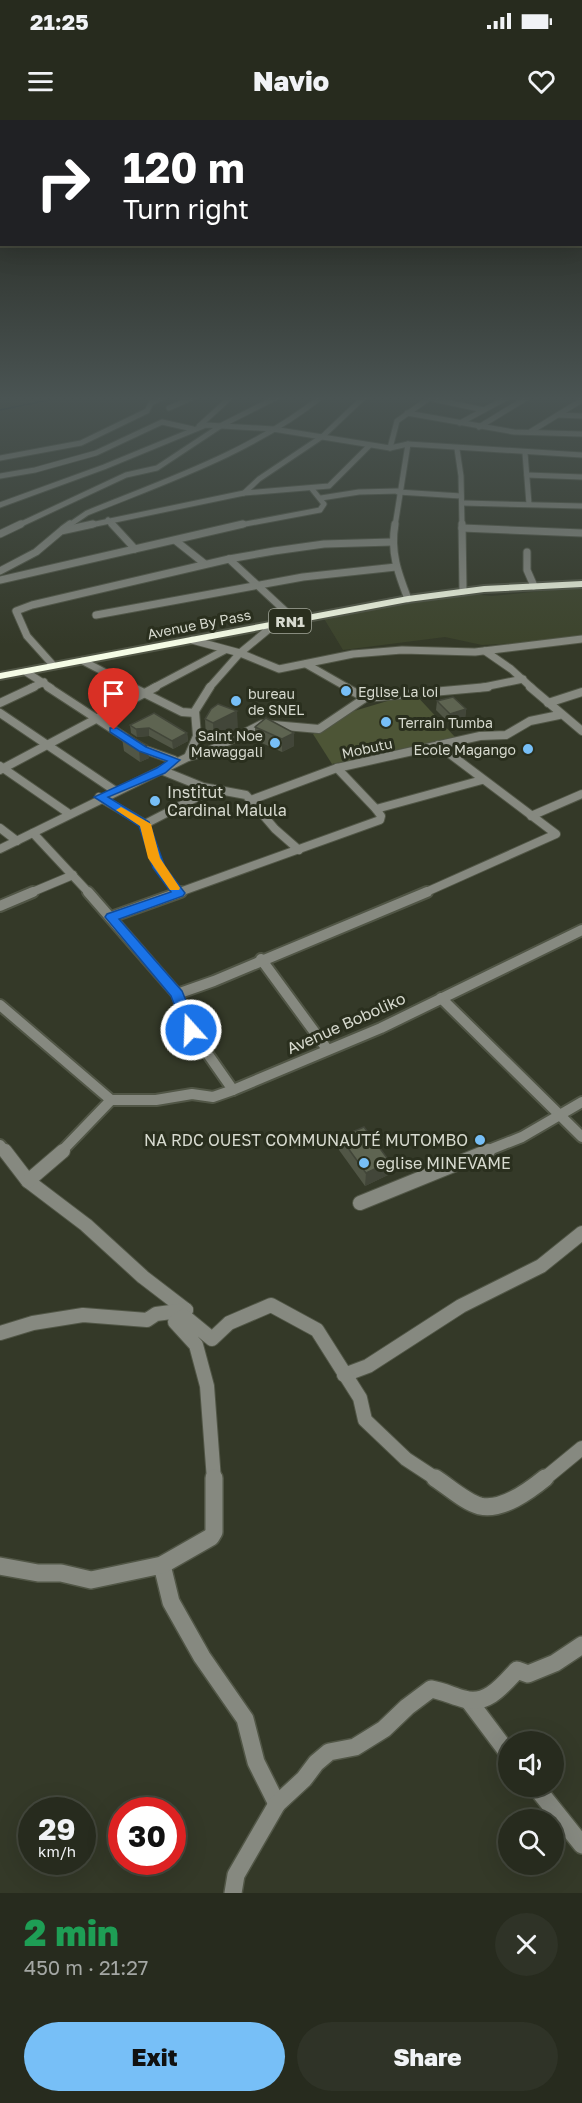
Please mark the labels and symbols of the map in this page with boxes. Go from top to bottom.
street label: Avenue By Pass [146,606,252,642]
road number: RN1 [269,609,311,633]
pin [88,668,139,730]
place label: Eglise La loi [358,683,438,700]
marker: Eglise La loi [339,684,353,698]
place label: bureau de SNEL [248,685,304,718]
marker: bureau de SNEL [229,694,243,708]
place label: Terrain Tumba [398,714,493,731]
marker: Terrain Tumba [379,715,393,729]
place label: Saint Noe Mawaggali [191,727,263,760]
street label: Mobutu [340,734,394,762]
marker: Saint Noe Mawaggali [268,736,282,750]
place label: Ecole Magango [414,741,516,758]
marker: Ecole Magango [521,742,535,756]
place label: Institut Cardinal Malula [167,782,287,820]
marker: Institut Cardinal Malula [148,794,162,808]
street label: Avenue Boboliko [283,988,409,1058]
position arrow [159,998,223,1062]
place label: NA RDC OUEST COMMUNAUTÉ MUTOMBO [144,1130,468,1150]
marker: NA RDC OUEST COMMUNAUTÉ MUTOMBO [473,1133,487,1147]
place label: eglise MINEVAME [376,1153,511,1173]
marker: eglise MINEVAME [357,1156,371,1170]
speed limit sign: 30 [108,1797,186,1875]

